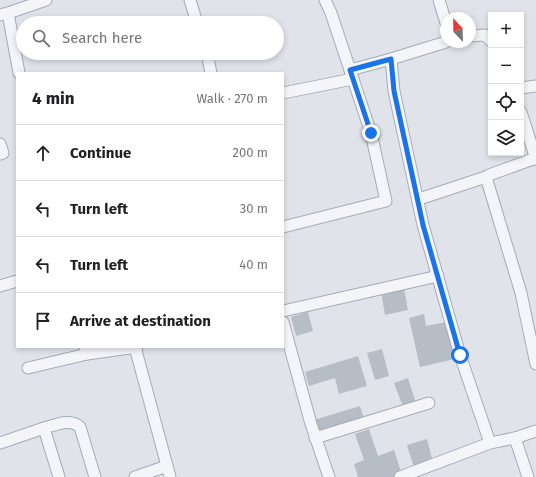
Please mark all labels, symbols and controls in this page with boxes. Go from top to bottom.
north arrow [440,12,476,48]
map controls [488,12,524,156]
button: + [488,12,524,48]
search box [16,16,284,60]
icon: search [30,27,52,49]
text: Search here [62,29,142,47]
button: − [488,48,524,84]
button: locate [488,84,524,120]
text: 4 min [32,88,75,109]
text: Walk · 270 m [196,91,268,106]
button: layers [488,120,524,156]
route end [362,124,380,142]
icon: ahead [32,142,54,164]
text: Continue [70,144,131,162]
text: 200 m [232,145,268,160]
icon: left [32,198,54,220]
text: Turn left [70,200,128,218]
text: 30 m [240,201,268,216]
icon: left [32,254,54,276]
text: Turn left [70,256,128,274]
text: 40 m [239,257,268,272]
icon: arrive [32,310,54,332]
text: Arrive at destination [70,312,211,330]
route start [451,346,469,364]

